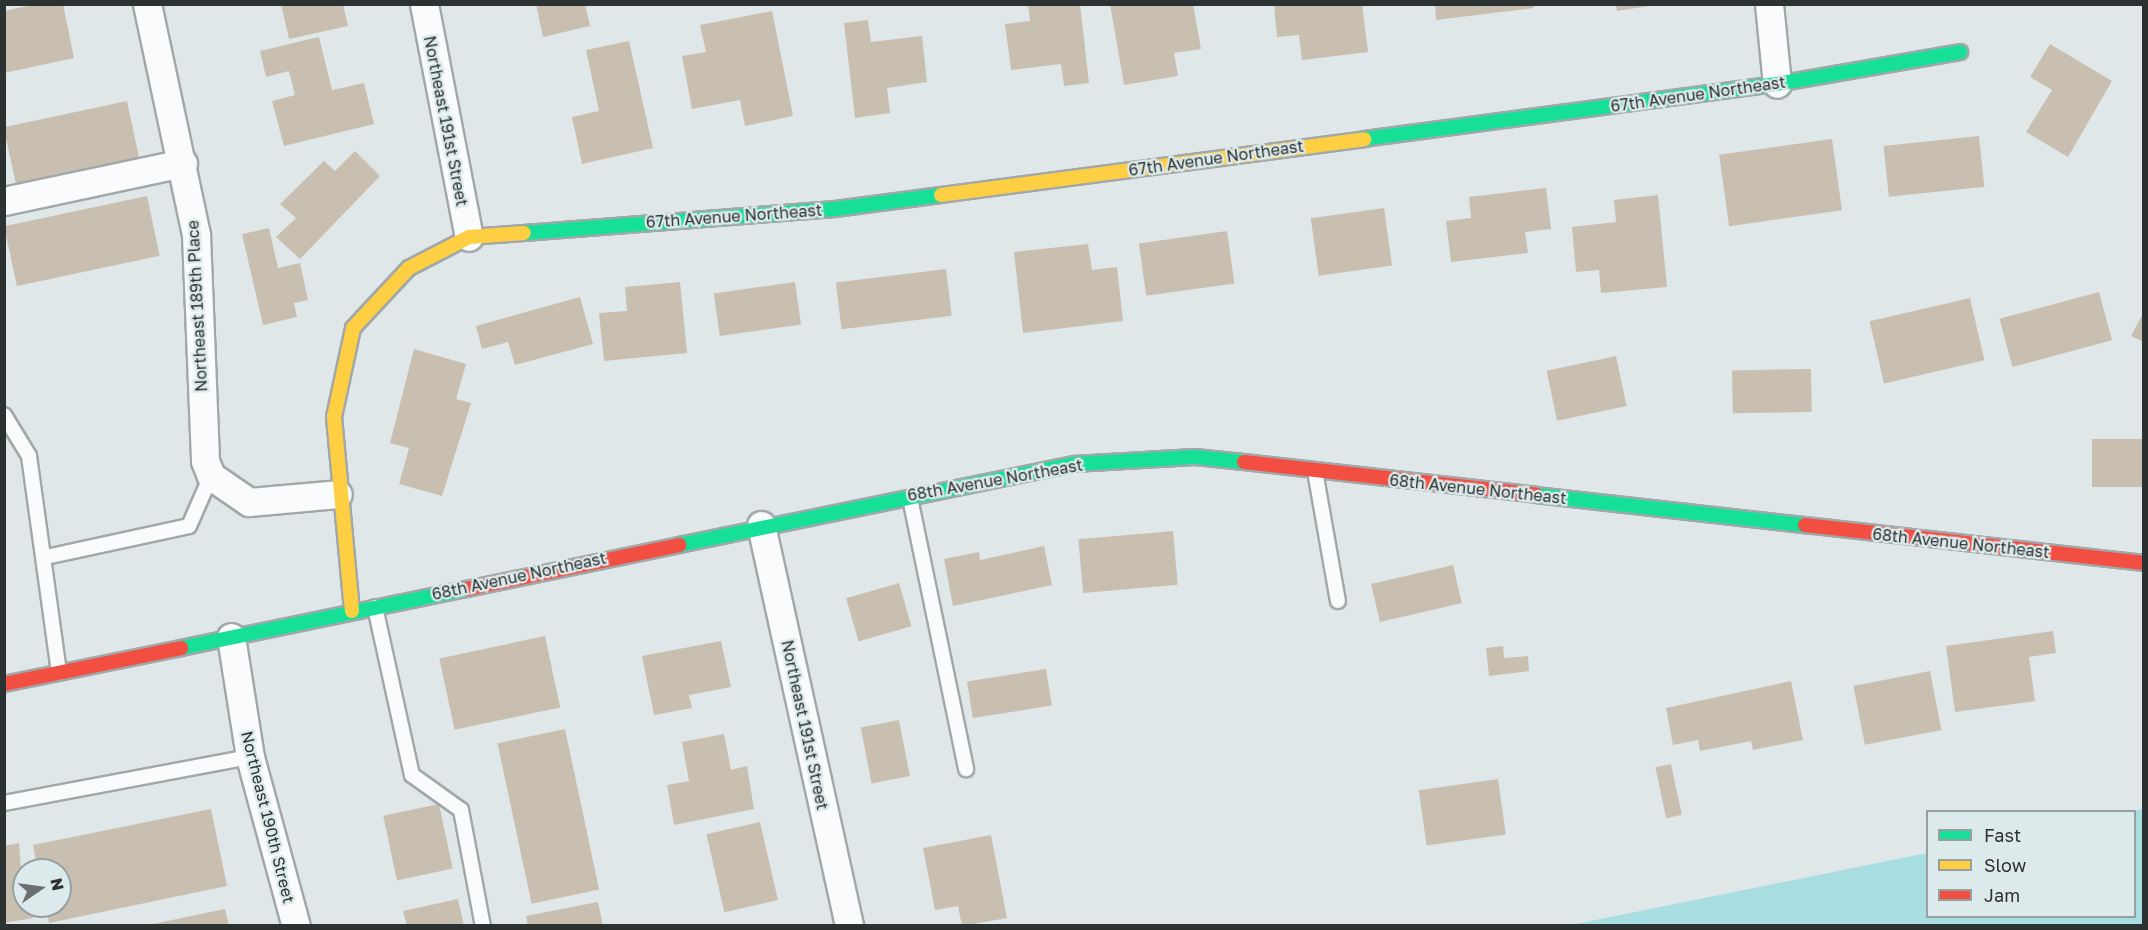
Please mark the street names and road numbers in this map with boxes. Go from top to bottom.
street label: Northeast 191st Street [420,34,472,208]
street label: 67th Avenue Northeast [1609,72,1787,116]
street label: 67th Avenue Northeast [1127,136,1305,180]
street label: 67th Avenue Northeast [645,200,823,232]
street label: Northeast 189th Place [183,220,211,392]
street label: 68th Avenue Northeast [906,455,1084,505]
street label: 68th Avenue Northeast [1389,470,1567,508]
street label: 68th Avenue Northeast [1872,524,2050,562]
street label: 68th Avenue Northeast [430,548,608,604]
street label: Northeast 191st Street [778,638,832,812]
street label: Northeast 190th Street [237,729,299,905]

